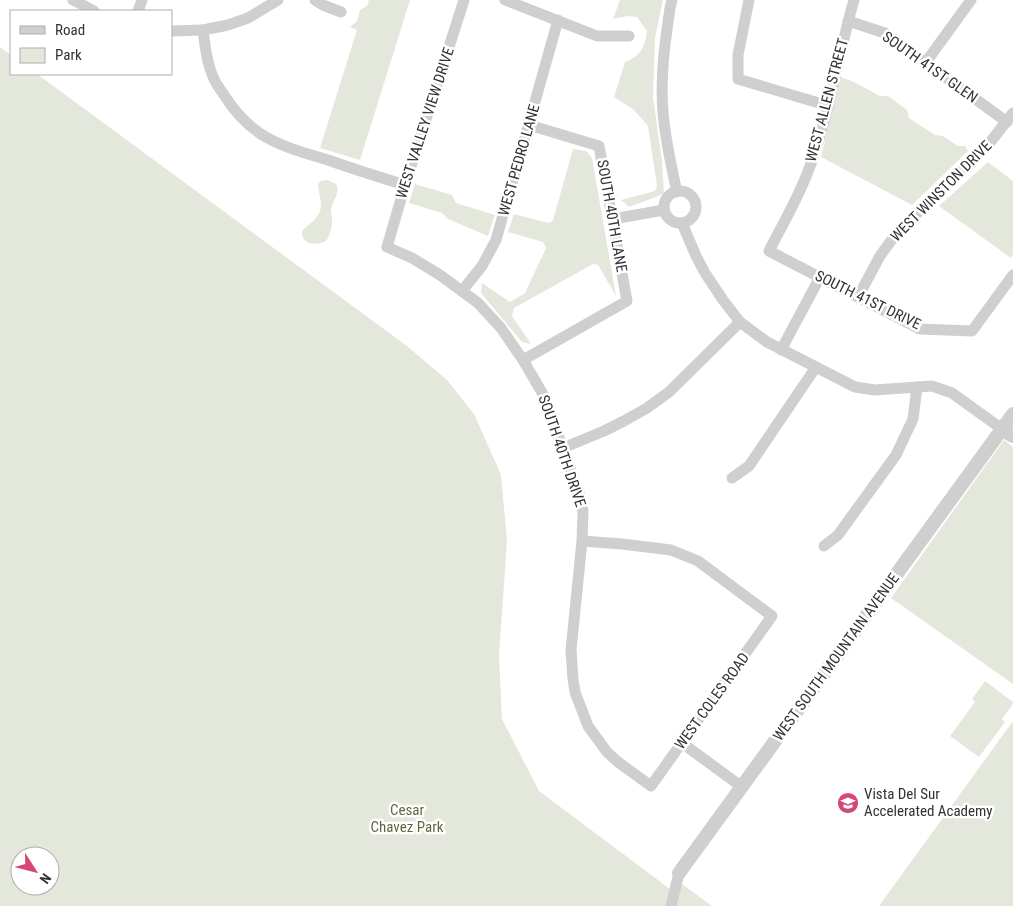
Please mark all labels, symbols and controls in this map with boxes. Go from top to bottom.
legend [10,10,172,75]
text: Road [55,21,85,39]
street label: SOUTH 41ST GLEN [879,27,981,107]
street label: WEST ALLEN STREET [802,36,852,164]
street label: WEST VALLEY VIEW DRIVE [392,45,458,201]
text: Park [55,46,82,64]
street label: WEST PEDRO LANE [494,102,544,218]
street label: WEST WINSTON DRIVE [887,137,995,245]
street label: SOUTH 40TH LANE [593,158,631,274]
street label: SOUTH 41ST DRIVE [812,267,924,333]
street label: SOUTH 40TH DRIVE [534,393,590,509]
street label: WEST SOUTH MOUNTAIN AVENUE [769,570,903,744]
street label: WEST COLES ROAD [671,649,753,753]
place label: Vista Del Sur Accelerated Academy [864,785,993,820]
school or university icon: Vista Del Sur Accelerated Academy [836,791,860,815]
park label: Cesar Chavez Park [371,801,444,836]
north arrow [10,846,60,896]
text: N [37,870,55,887]

